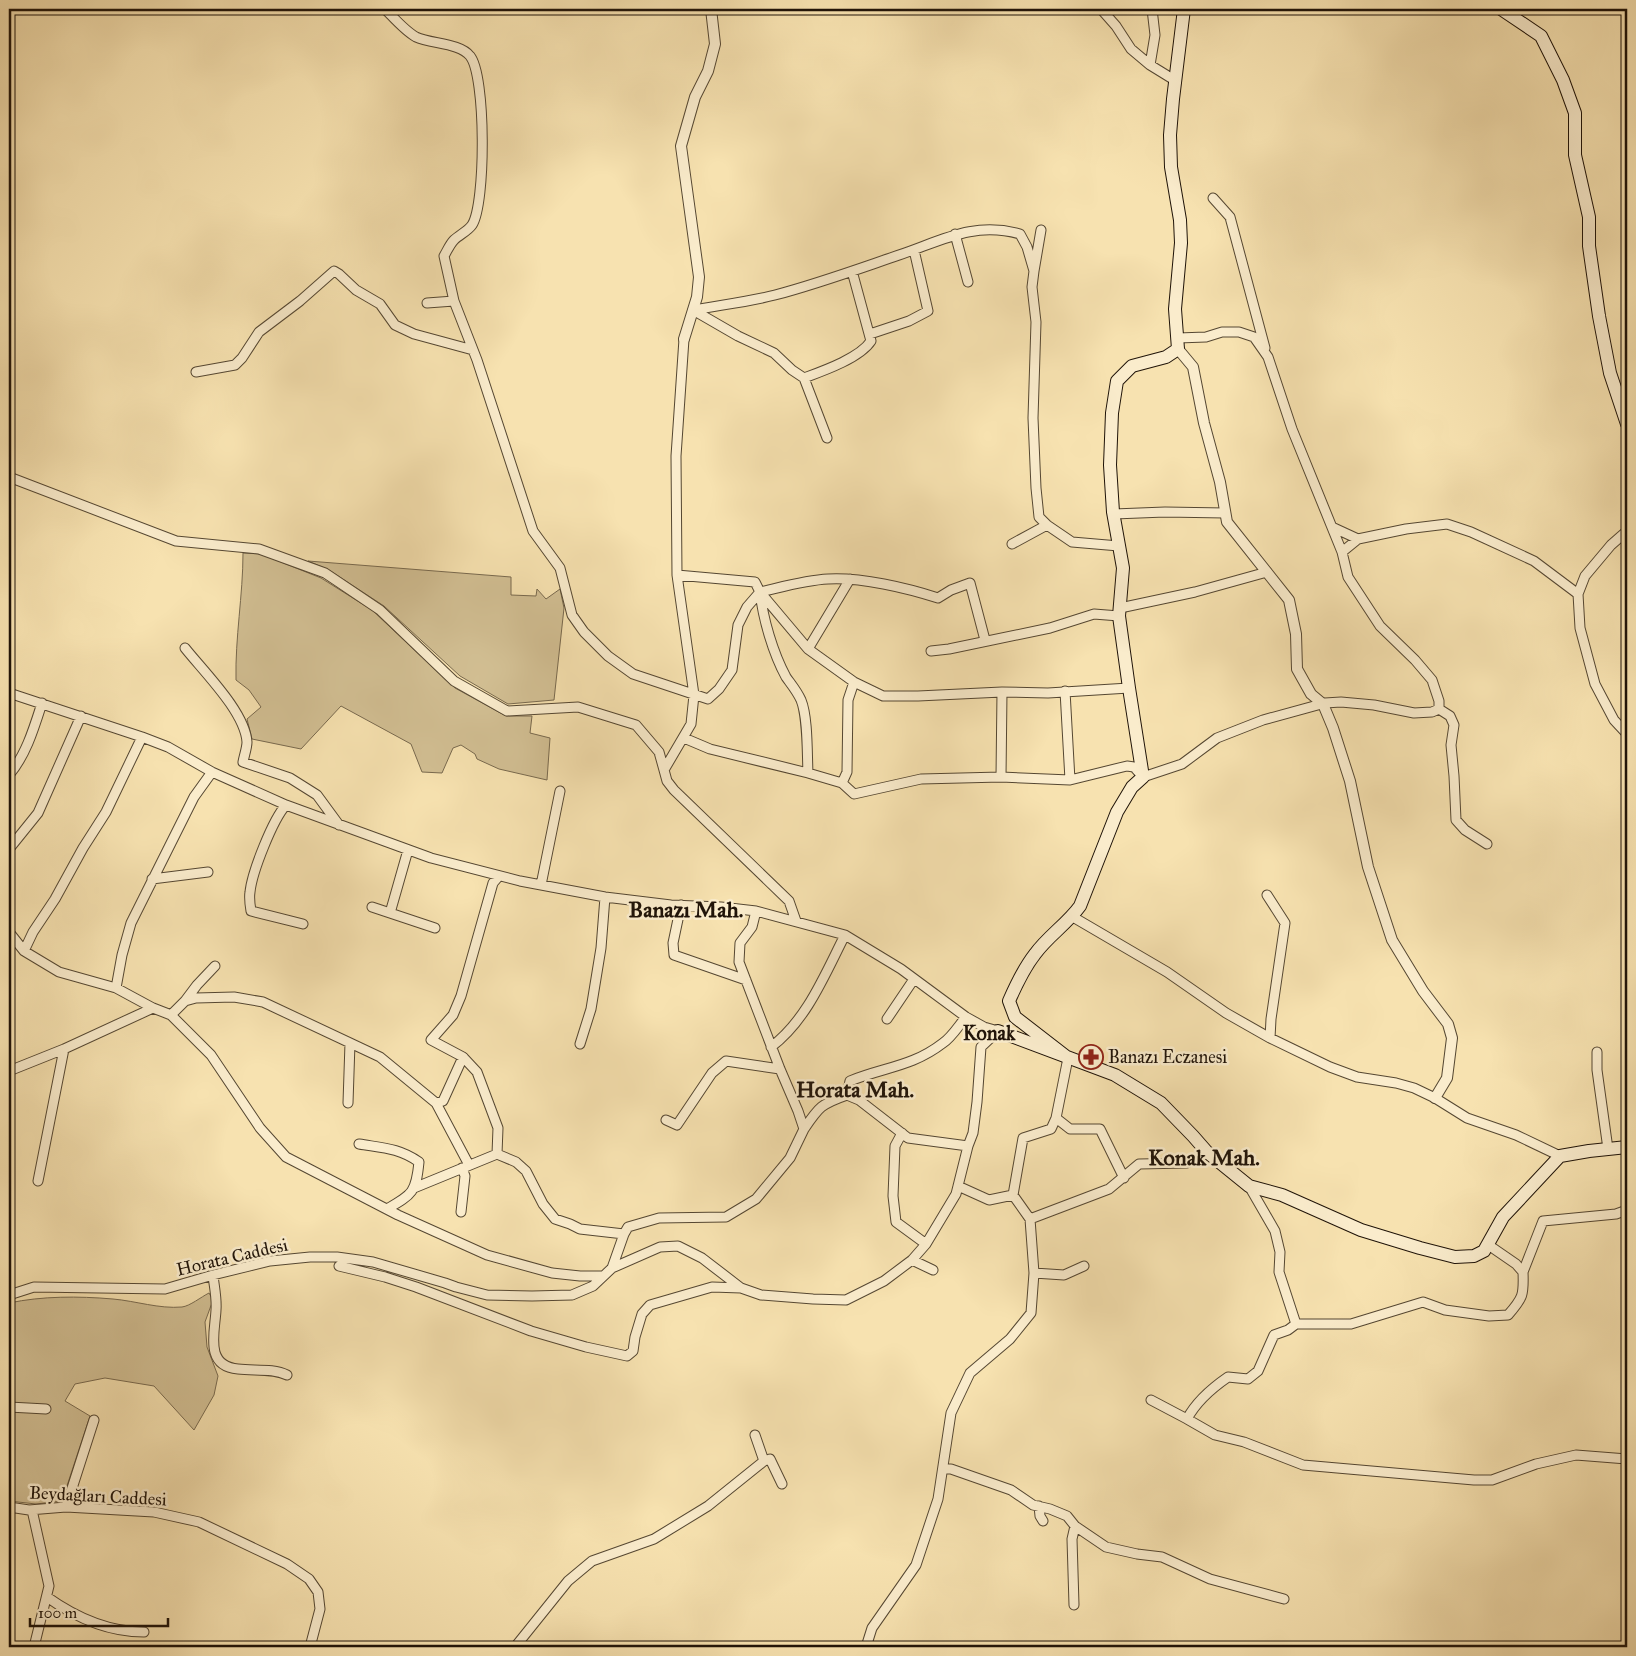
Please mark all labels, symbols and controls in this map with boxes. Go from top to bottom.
district label: Banazı Mah. [629,896,743,923]
district label: Konak [963,1021,1016,1045]
pharmacy icon: Banazı Eczanesi [1078,1044,1104,1070]
place label: Banazı Eczanesi [1108,1046,1227,1068]
district label: Horata Mah. [796,1076,914,1103]
district label: Konak Mah. [1148,1144,1260,1171]
street label: Horata Caddesi [174,1233,290,1281]
street label: Beydağları Caddesi [29,1481,167,1512]
scale bar [30,1596,168,1628]
text: 100 m [38,1604,78,1622]

